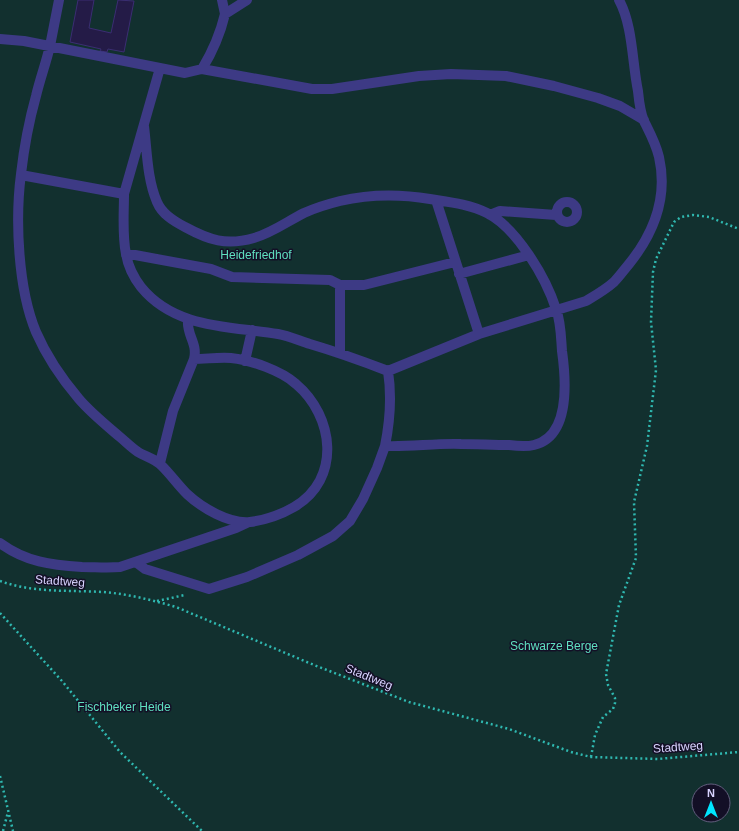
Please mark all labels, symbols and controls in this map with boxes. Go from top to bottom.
park label: Heidefriedhof [220,248,292,262]
street label: Stadtweg [35,572,85,590]
park label: Schwarze Berge [510,639,598,653]
street label: Stadtweg [343,661,395,693]
park label: Fischbeker Heide [77,700,171,714]
street label: Stadtweg [653,738,703,756]
north arrow [691,783,731,823]
text: N [707,787,715,799]

